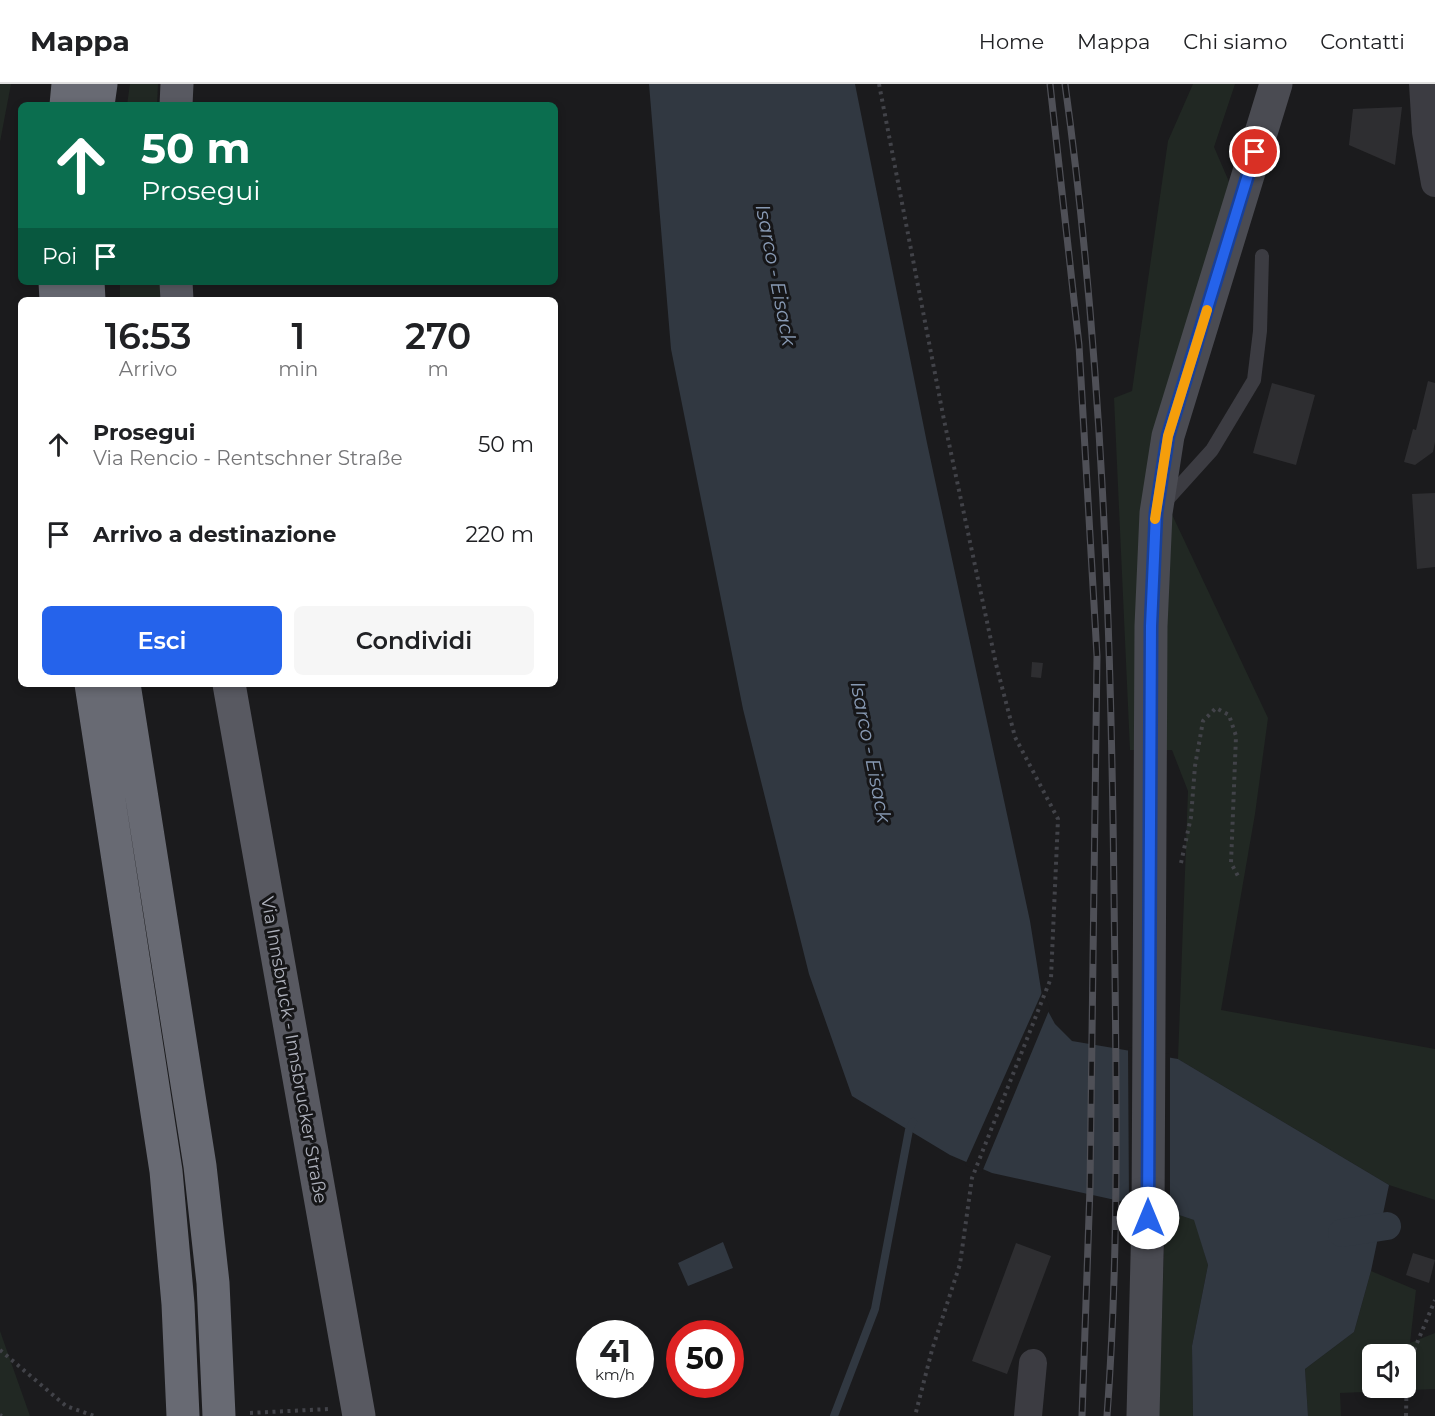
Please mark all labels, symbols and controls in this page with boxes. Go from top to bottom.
text: Mappa [30,24,130,58]
text: Home [979,29,1044,54]
text: Mappa [1077,29,1150,54]
text: Chi siamo [1183,29,1287,54]
text: Contatti [1320,29,1405,54]
text: 50 m [141,122,250,174]
icon: ahead [42,126,120,204]
pin [1229,126,1280,177]
icon: arrive [1238,135,1271,168]
text: Prosegui [141,174,261,207]
water label: Isarco - Eisack [750,202,802,349]
icon: arrive [89,240,122,273]
text: Poi [42,243,77,270]
text: 16:53 [105,314,192,358]
text: 1 [291,314,305,358]
text: 270 [405,314,471,358]
text: Arrivo [119,357,177,381]
text: min [278,357,318,381]
text: m [428,357,449,381]
text: Prosegui [93,419,195,446]
icon: ahead [42,428,75,461]
text: 50 m [478,431,534,458]
text: Via Rencio - Rentschner Straße [93,446,403,470]
icon: arrive [42,518,75,551]
text: Arrivo a destinazione [93,521,336,548]
text: 220 m [465,521,534,548]
button: Esci [42,606,282,675]
button: Condividi [294,606,534,675]
water label: Isarco - Eisack [845,679,897,826]
street label: Via Innsbruck - Innsbrucker Straße [256,895,332,1205]
position arrow [1116,1186,1180,1250]
speed limit sign: 50 [666,1320,744,1398]
text: 41 [599,1333,631,1370]
map controls [1362,1344,1416,1398]
button: sound [1362,1344,1416,1398]
text: km/h [595,1365,635,1384]

